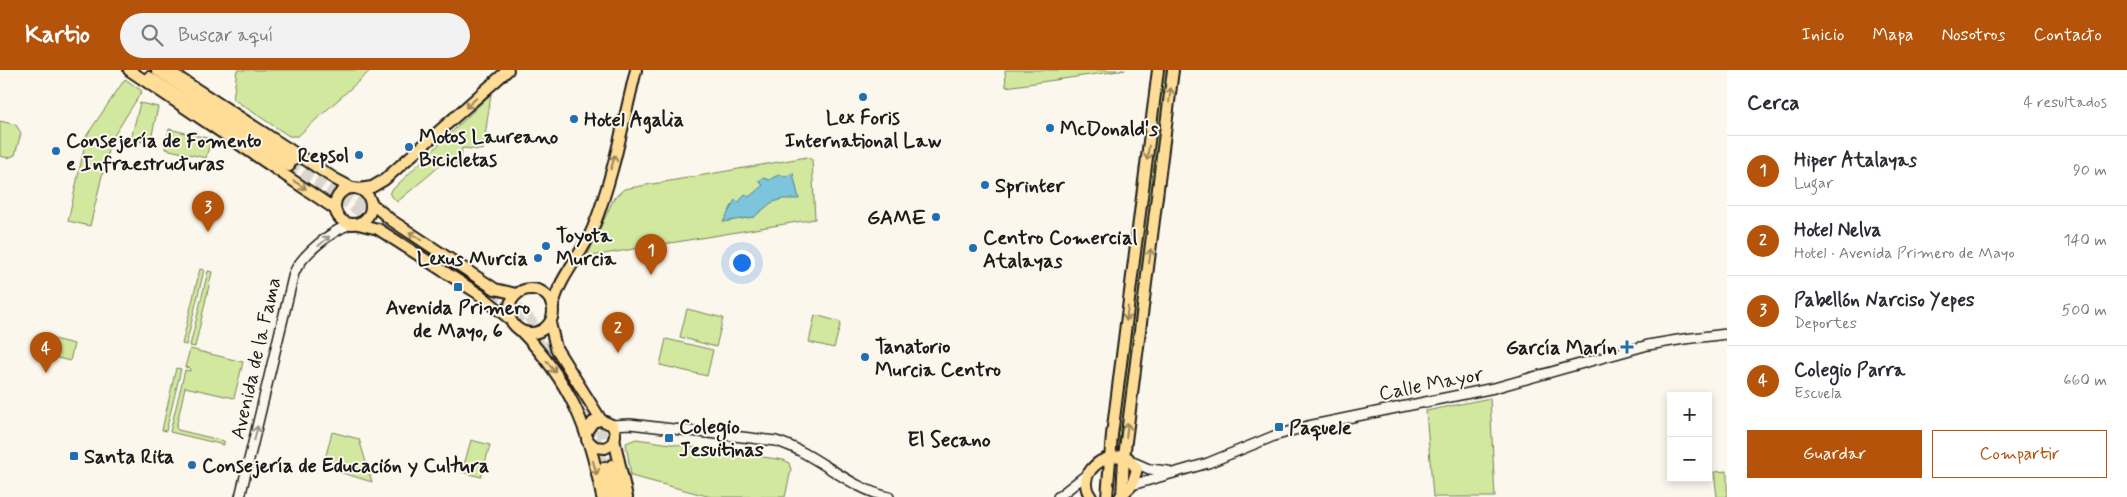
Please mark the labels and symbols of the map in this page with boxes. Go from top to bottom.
one-way arrow [1165,87,1175,103]
marker: Lex Foris International Law [857,91,869,103]
one-way arrow [465,97,478,108]
place label: Lex Foris International Law [785,105,941,155]
place label: Hotel Agalia [584,107,684,134]
marker: Hotel Agalia [568,113,580,125]
place label: McDonald's [1060,116,1158,143]
marker: McDonald's [1044,122,1056,134]
place label: Motos Laureano Bicicletas [419,124,559,174]
place label: Consejería de Fomento e Infraestructuras [66,128,261,178]
marker: Motos Laureano Bicicletas [403,141,415,153]
place label: Repsol [298,143,349,170]
marker: Consejería de Fomento e Infraestructuras [50,145,62,157]
one-way arrow [1143,145,1153,161]
marker: Repsol [353,149,365,161]
one-way arrow [609,155,618,171]
place label: Sprinter [995,173,1065,200]
marker: Sprinter [979,179,991,191]
one-way arrow [293,180,307,190]
pin: 3 [192,191,224,232]
place label: GAME [867,205,927,232]
marker: GAME [930,211,942,223]
place label: Toyota Murcia [556,223,617,273]
place label: Centro Comercial Atalayas [983,225,1138,275]
one-way arrow [408,231,422,241]
pin: 1 [635,234,667,275]
one-way arrow [318,235,331,246]
marker: Toyota Murcia [540,240,552,252]
marker: Centro Comercial Atalayas [967,242,979,254]
place label: Lexus Murcia [417,246,528,273]
one-way arrow [1145,248,1155,264]
your location [729,250,755,276]
marker: Lexus Murcia [532,252,544,264]
street label: Avenida de la Fama [225,275,288,442]
marker: Avenida Primero de Mayo, 6 [452,281,464,293]
place label: Avenida Primero de Mayo, 6 [386,295,530,345]
one-way arrow [1122,306,1132,322]
pin: 2 [602,312,634,353]
pin: 4 [30,332,62,373]
place label: Tanatorio Murcia Centro [875,334,1001,384]
place label: García Marín [1506,335,1617,362]
marker: García Marín [1621,341,1633,353]
marker: Tanatorio Murcia Centro [859,351,871,363]
one-way arrow [546,360,556,374]
street label: Calle Mayor [1377,361,1487,408]
place label: Colegio Jesuitinas [679,414,764,464]
place label: Paquele [1289,415,1352,442]
marker: Paquele [1273,421,1285,433]
one-way arrow [1123,422,1133,438]
one-way arrow [252,425,261,441]
district label: El Secano [907,426,991,454]
marker: Colegio Jesuitinas [663,432,675,444]
place label: Santa Rita [84,444,174,471]
marker: Santa Rita [68,450,80,462]
place label: Consejería de Educación y Cultura [202,453,489,480]
marker: Consejería de Educación y Cultura [186,459,198,471]
one-way arrow [591,460,601,476]

